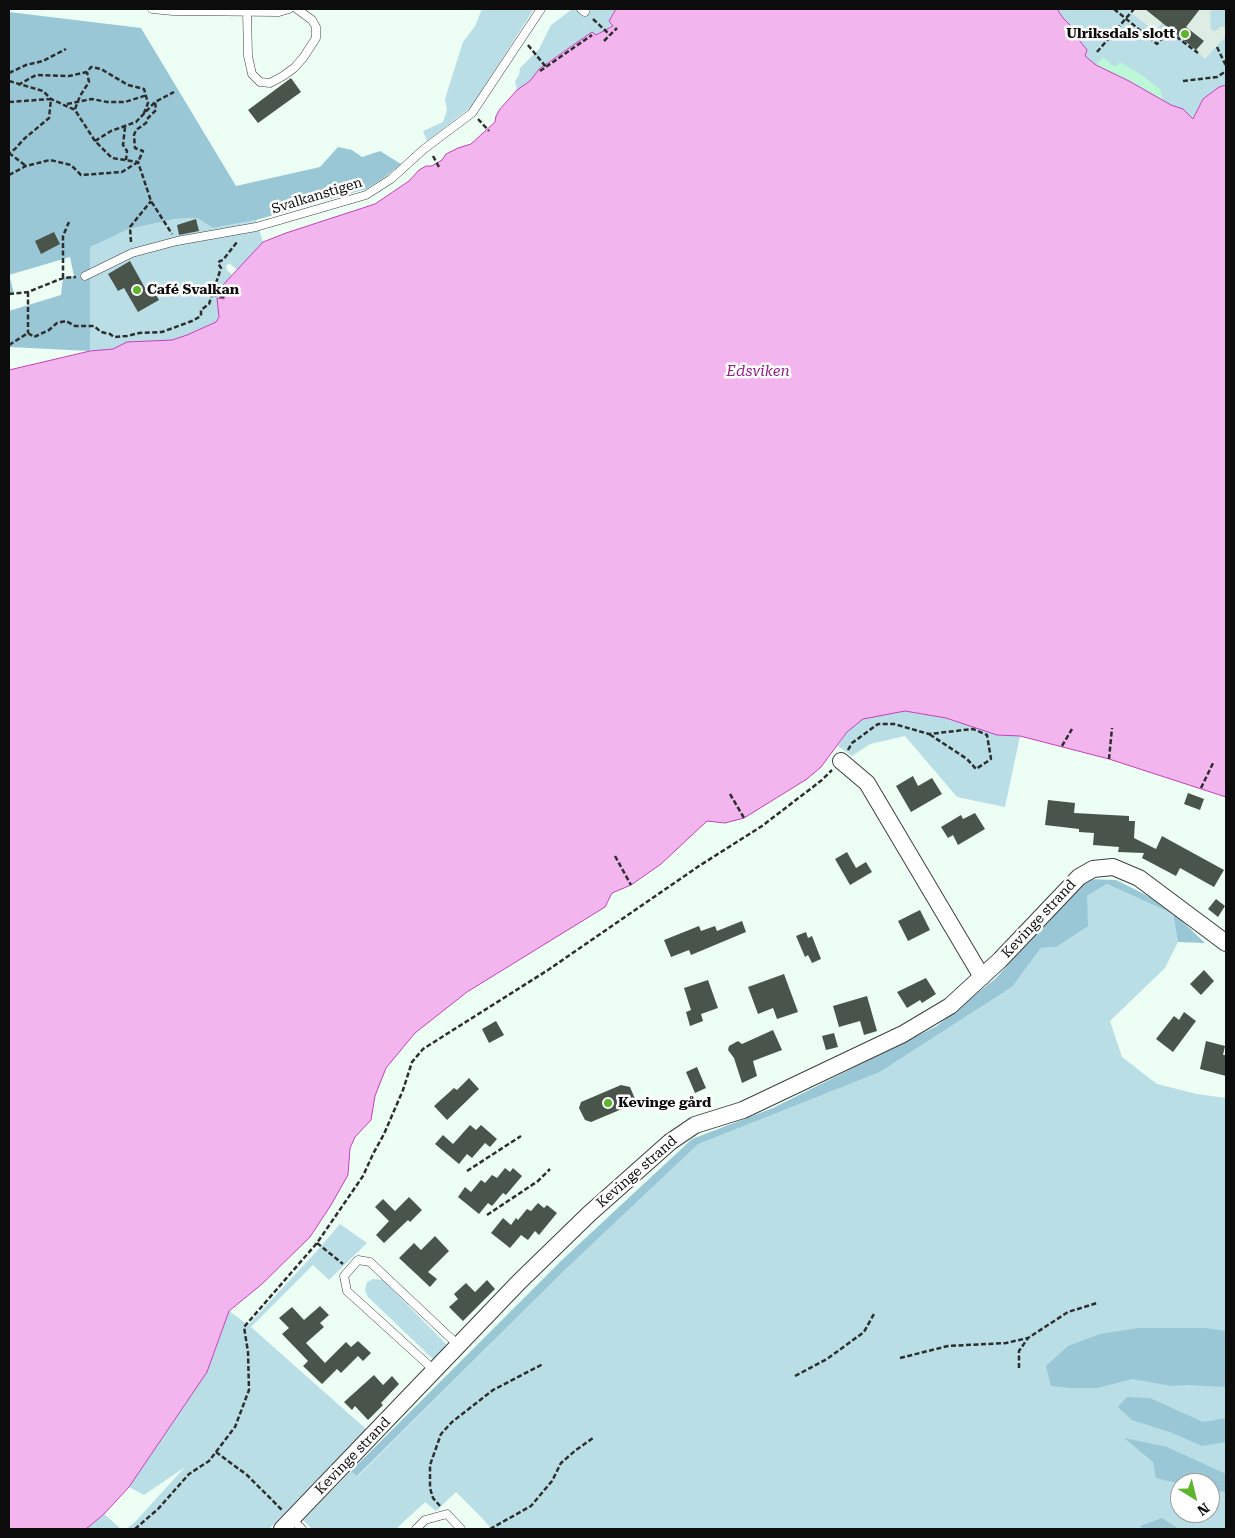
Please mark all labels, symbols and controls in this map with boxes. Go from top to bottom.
place label: Ulriksdals slott [1066,26,1175,42]
marker: Ulriksdals slott [1179,28,1191,40]
street label: Svalkanstigen [270,174,364,218]
place label: Café Svalkan [147,282,239,298]
marker: Café Svalkan [131,284,143,296]
water label: Edsviken [726,363,790,381]
street label: Kevinge strand [998,876,1080,962]
place label: Kevinge gård [618,1095,711,1111]
marker: Kevinge gård [602,1097,614,1109]
street label: Kevinge strand [593,1133,681,1211]
street label: Kevinge strand [312,1414,394,1498]
north arrow [1170,1473,1220,1523]
text: N [1194,1500,1212,1519]

